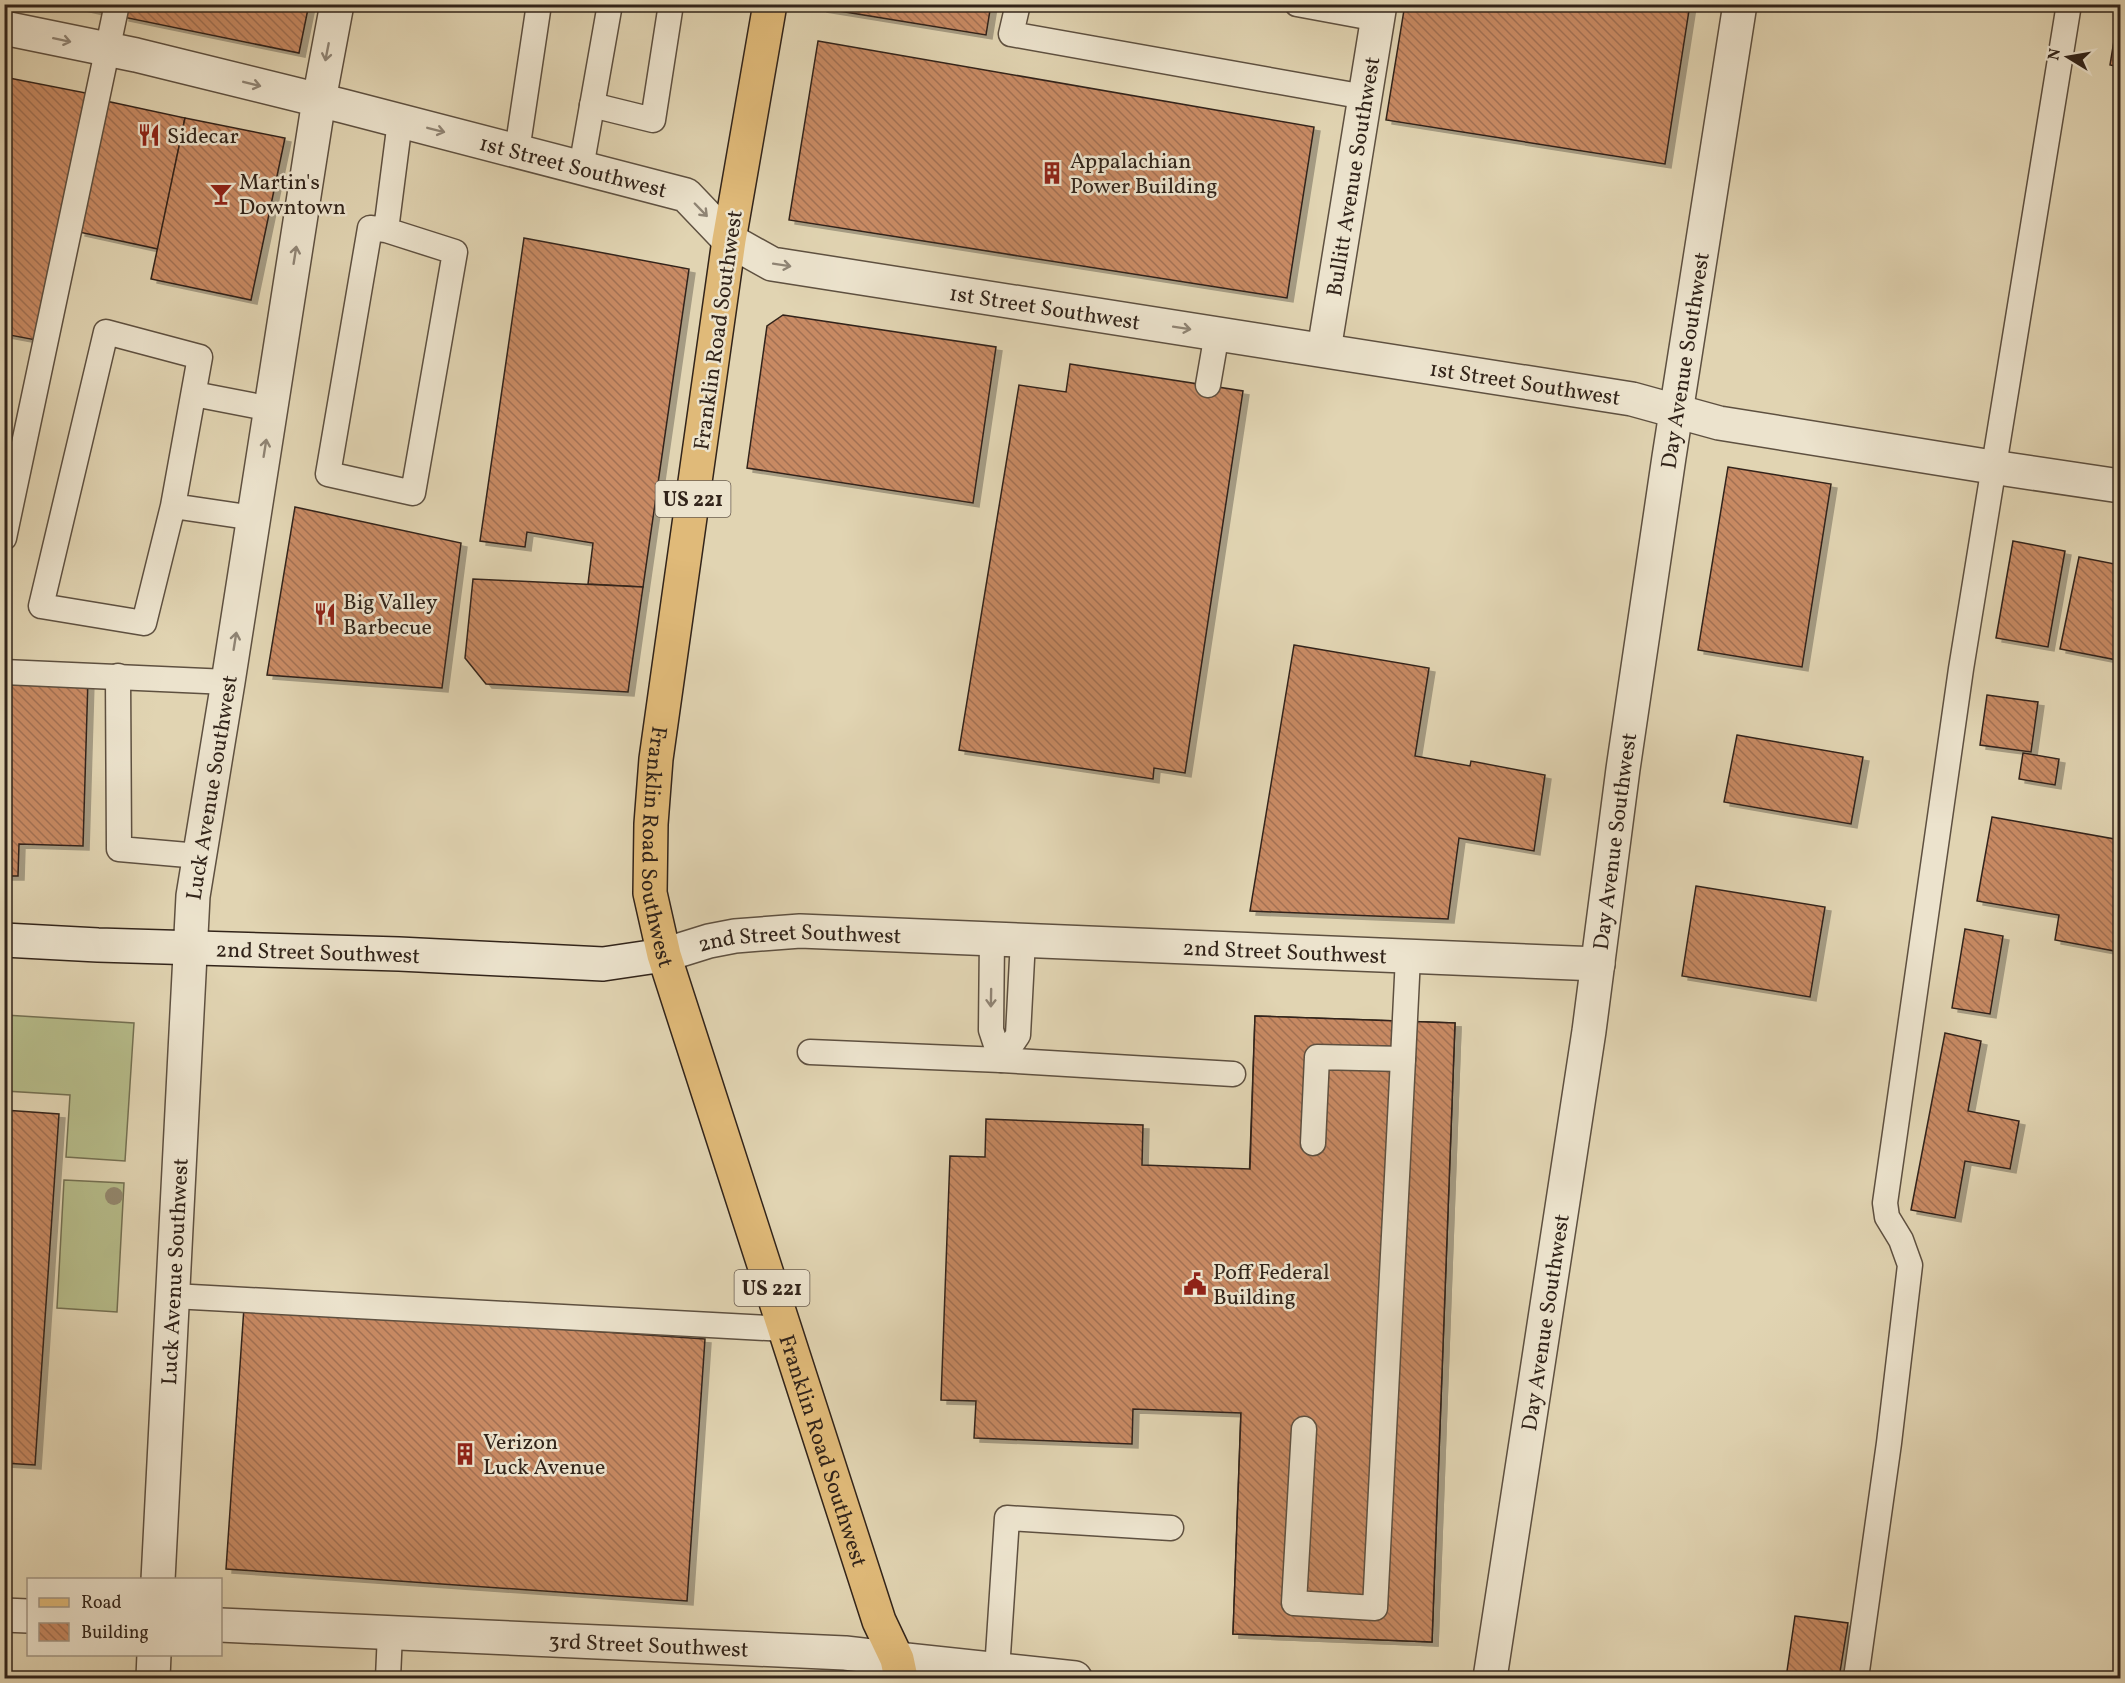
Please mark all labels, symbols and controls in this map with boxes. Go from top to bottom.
north arrow [2038,27,2098,87]
one-way arrow [51,35,71,46]
one-way arrow [321,42,332,62]
text: N [2043,46,2067,62]
street label: Bullitt Avenue Southwest [1320,54,1389,299]
one-way arrow [242,78,261,90]
restaurant icon: Sidecar [136,122,162,148]
place label: Sidecar [167,122,239,153]
one-way arrow [426,125,445,136]
street label: 1st Street Southwest [476,129,670,208]
place label: Appalachian Power Building [1070,147,1217,203]
building icon: Appalachian Power Building [1039,160,1065,186]
place label: Martin's Downtown [239,168,346,224]
bar icon: Martin's Downtown [208,181,234,207]
one-way arrow [693,202,708,217]
street label: Franklin Road Southwest [687,208,752,453]
one-way arrow [290,246,301,266]
street label: Day Avenue Southwest [1654,250,1719,471]
one-way arrow [771,260,791,271]
street label: 1st Street Southwest [947,279,1142,340]
one-way arrow [1171,322,1191,333]
street label: 1st Street Southwest [1427,354,1623,415]
one-way arrow [259,439,270,458]
road number: US 221 [656,481,730,517]
place label: Big Valley Barbecue [343,588,438,644]
restaurant icon: Big Valley Barbecue [312,601,338,627]
one-way arrow [229,631,240,651]
street label: Luck Avenue Southwest [180,673,247,903]
street label: Franklin Road Southwest [632,724,680,972]
street label: Day Avenue Southwest [1587,730,1646,952]
street label: 2nd Street Southwest [694,918,902,962]
street label: 2nd Street Southwest [1182,934,1388,973]
street label: 2nd Street Southwest [215,936,421,973]
one-way arrow [986,987,997,1007]
street label: Luck Avenue Southwest [155,1157,198,1386]
street label: Day Avenue Southwest [1515,1212,1579,1433]
place label: Poff Federal Building [1213,1258,1330,1314]
road number: US 221 [734,1270,810,1306]
public building icon: Poff Federal Building [1182,1271,1208,1297]
street label: Franklin Road Southwest [770,1331,874,1572]
place label: Verizon Luck Avenue [483,1428,605,1484]
building icon: Verizon Luck Avenue [452,1441,478,1467]
legend [27,1578,222,1656]
text: Road [81,1591,122,1616]
text: Building [81,1621,149,1646]
street label: 3rd Street Southwest [548,1627,749,1667]

